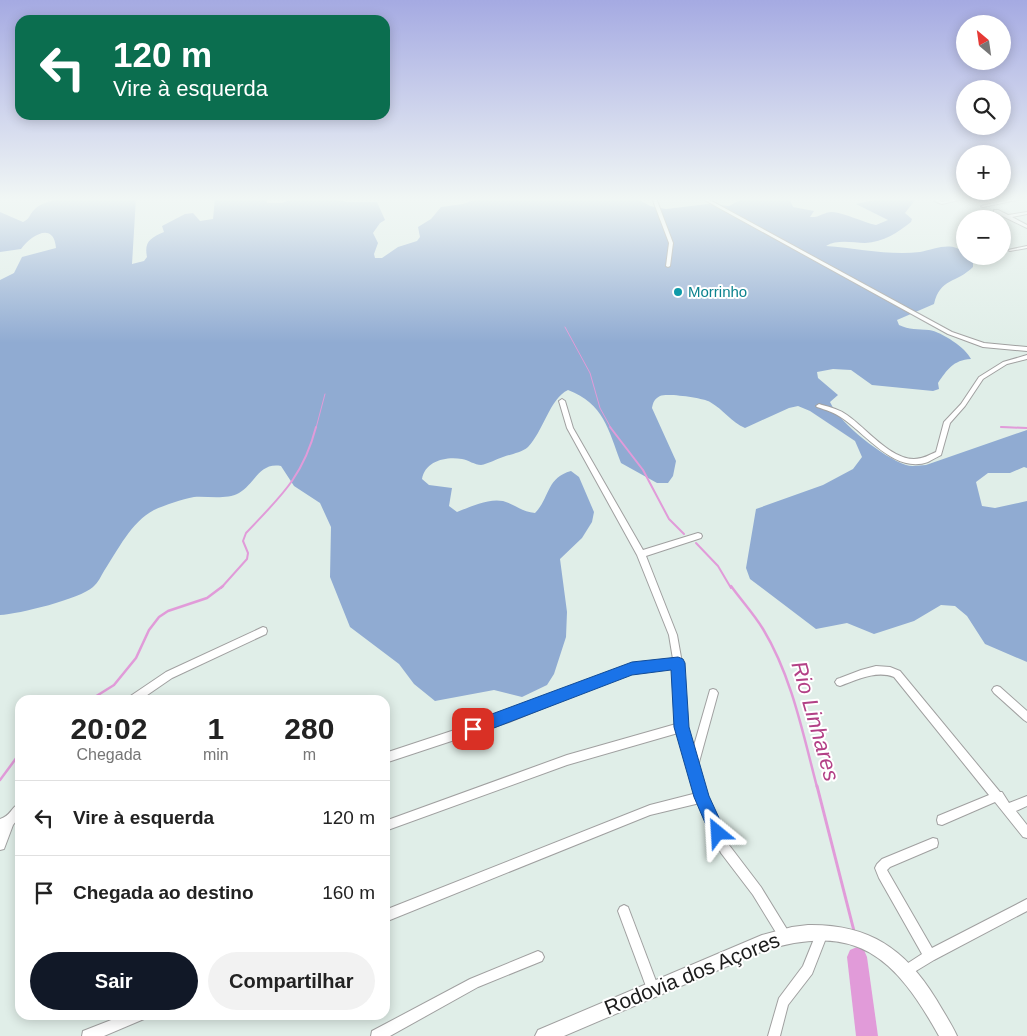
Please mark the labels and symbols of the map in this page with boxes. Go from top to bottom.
north arrow [956,15,1011,70]
place label: Morrinho [688,283,747,300]
marker: Morrinho [672,286,684,298]
water label: Rio Linhares [786,658,845,784]
pin [452,708,494,750]
position arrow [691,806,743,858]
street label: Rodovia dos Açores [601,928,783,1019]

